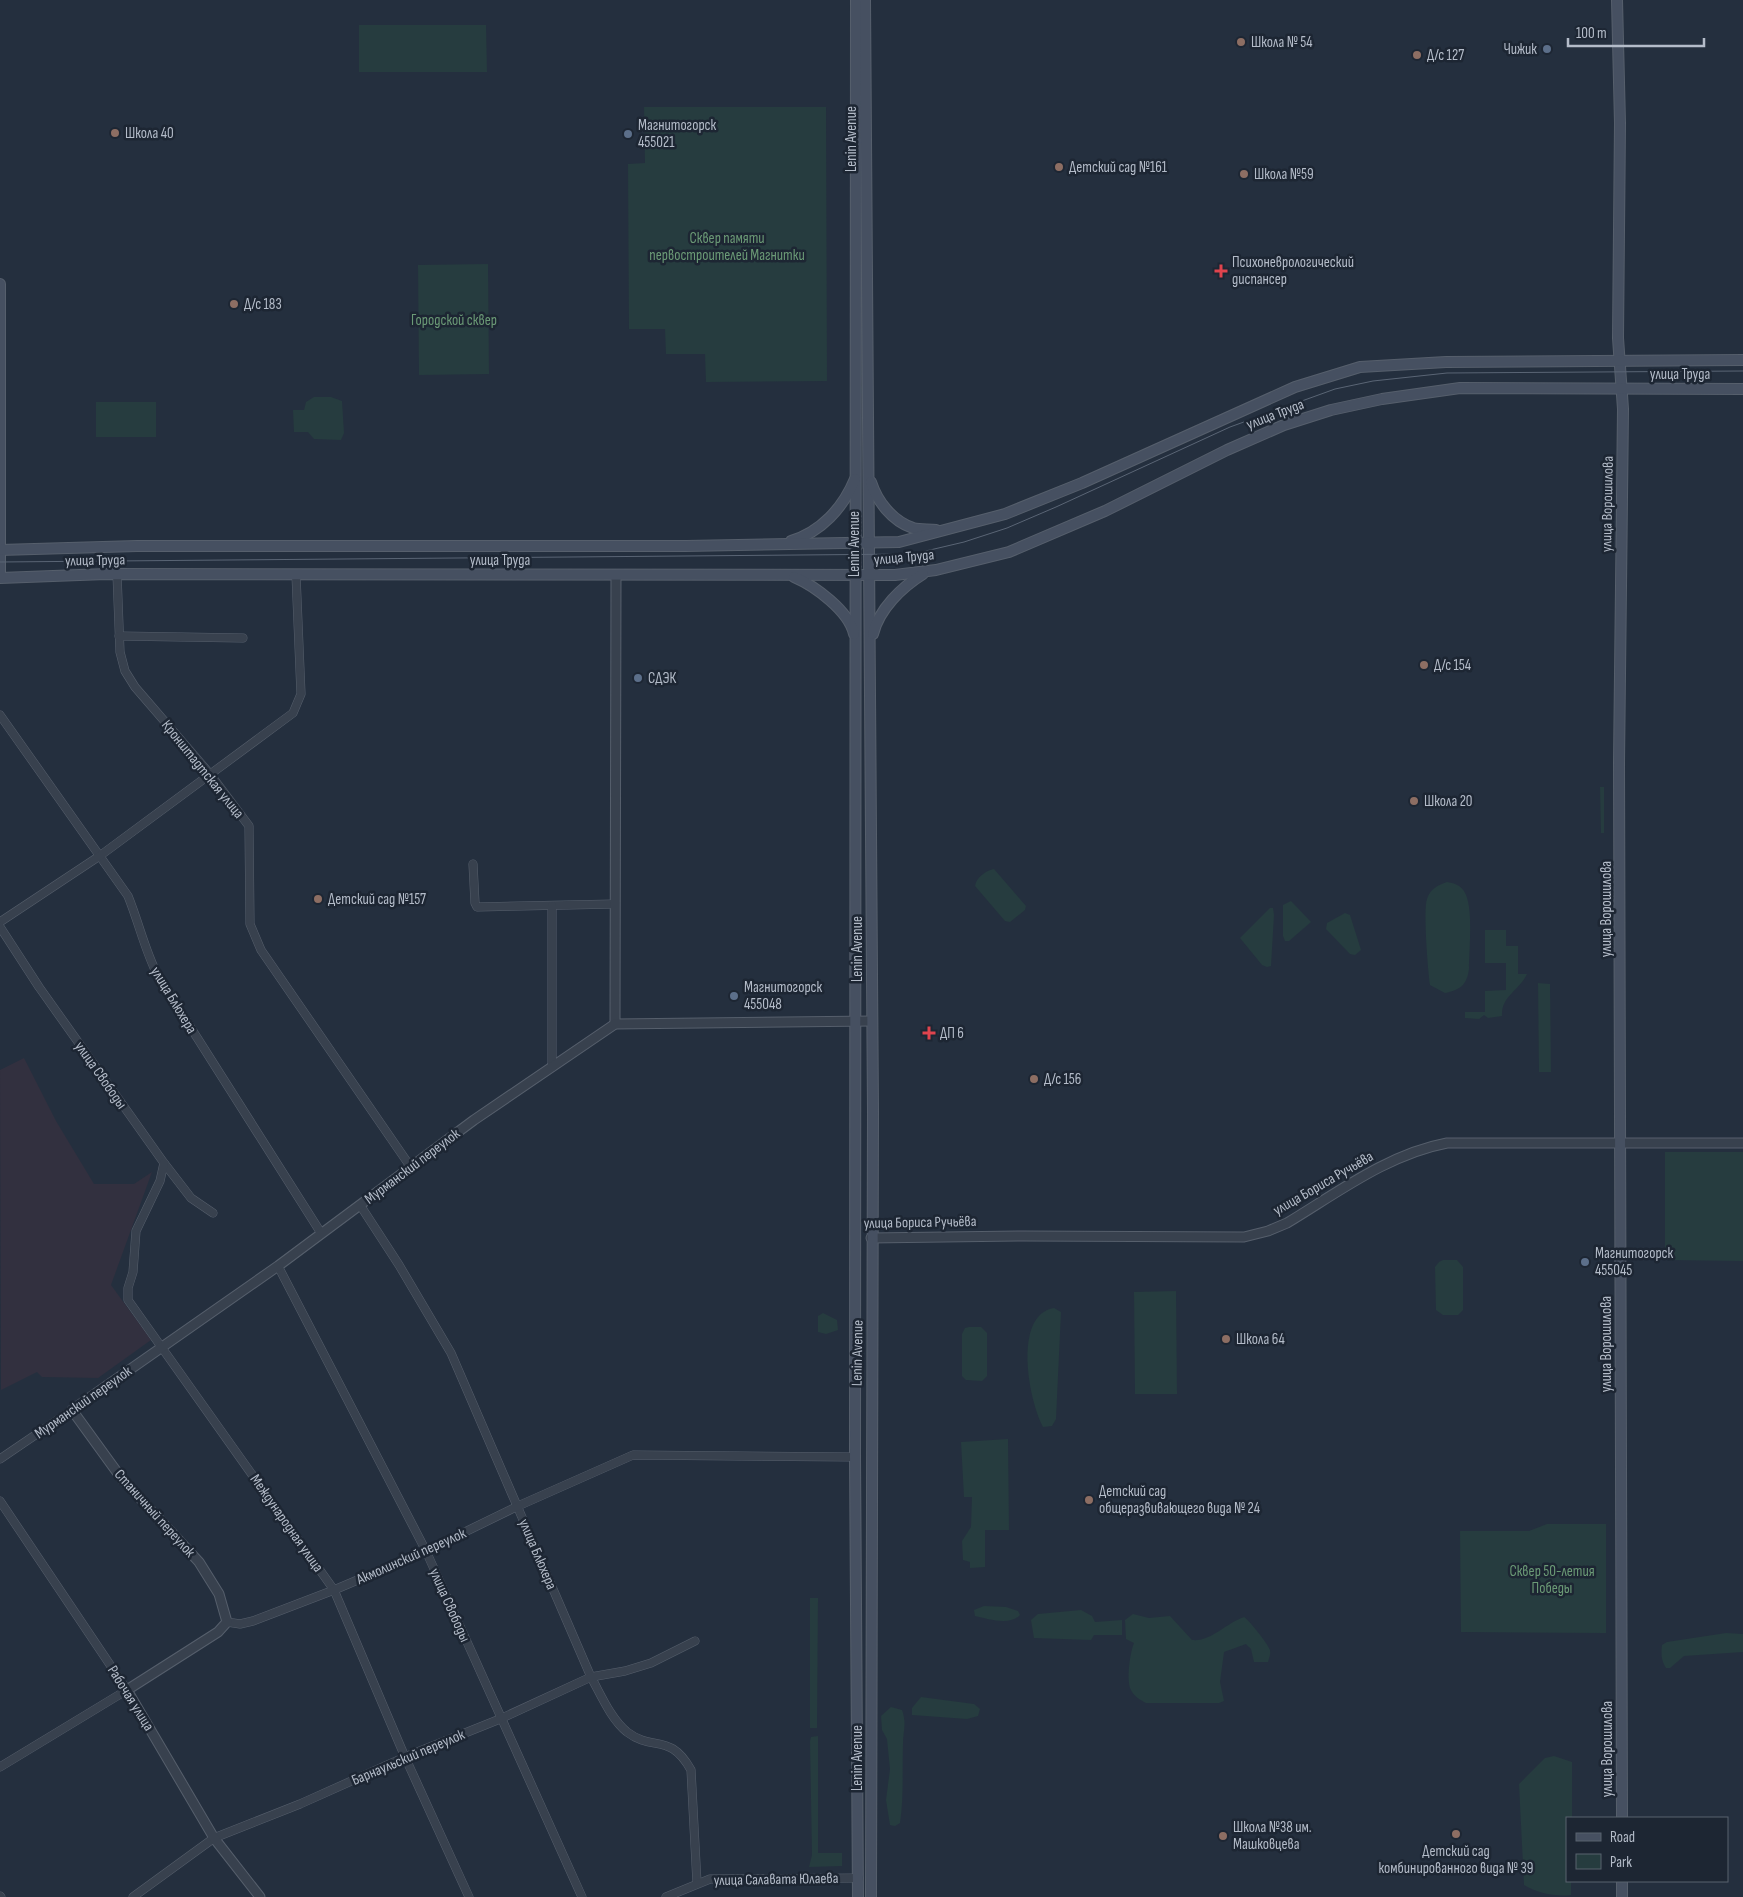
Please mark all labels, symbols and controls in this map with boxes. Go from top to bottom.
scale bar [1568,15,1704,47]
text: 100 m [1576,24,1607,43]
place label: Школа № 54 [1251,33,1313,52]
marker: Школа № 54 [1235,36,1247,48]
place label: Чижик [1503,40,1537,59]
marker: Чижик [1541,43,1553,55]
place label: Д/с 127 [1427,46,1464,65]
marker: Д/с 127 [1411,49,1423,61]
street label: Lenin Avenue [842,106,861,172]
place label: Магнитогорск 455021 [638,116,717,152]
place label: Школа 40 [125,124,174,143]
marker: Школа 40 [109,127,121,139]
marker: Магнитогорск 455021 [622,128,634,140]
place label: Детский сад №161 [1069,158,1168,177]
marker: Детский сад №161 [1053,161,1065,173]
place label: Школа №59 [1254,165,1314,184]
marker: Школа №59 [1238,168,1250,180]
park label: Сквер памяти первостроителей Магнитки [649,229,805,265]
place label: Психоневрологический диспансер [1232,253,1354,289]
marker: Психоневрологический диспансер [1214,264,1228,278]
place label: Д/с 183 [244,295,282,314]
marker: Д/с 183 [228,298,240,310]
park label: Городской сквер [411,311,497,330]
street label: улица Труда [1650,365,1710,384]
street label: улица Труда [1244,395,1307,434]
street label: улица Ворошилова [1597,455,1618,552]
street label: Lenin Avenue [845,511,864,577]
street label: улица Труда [873,545,935,570]
street label: улица Труда [65,550,126,571]
street label: улица Труда [470,551,530,570]
place label: Д/с 154 [1434,656,1471,675]
marker: Д/с 154 [1418,659,1430,671]
place label: СДЭК [648,669,676,688]
marker: СДЭК [632,672,644,684]
street label: Кронштадтская улица [157,716,248,823]
place label: Школа 20 [1424,792,1473,811]
marker: Школа 20 [1408,795,1420,807]
street label: улица Ворошилова [1597,861,1616,957]
place label: Детский сад №157 [328,890,426,909]
marker: Детский сад №157 [312,893,324,905]
street label: Lenin Avenue [848,916,867,982]
street label: улица Блюхера [146,963,201,1038]
place label: Магнитогорск 455048 [744,978,823,1014]
marker: Магнитогорск 455048 [728,990,740,1002]
place label: ДП 6 [940,1024,964,1043]
marker: ДП 6 [922,1026,936,1040]
street label: улица Свободы [70,1038,131,1113]
place label: Д/с 156 [1044,1070,1081,1089]
marker: Д/с 156 [1028,1073,1040,1085]
street label: Мурманский переулок [361,1124,464,1208]
street label: улица Бориса Ручьёва [1270,1147,1377,1220]
street label: улица Бориса Ручьёва [863,1212,977,1233]
place label: Магнитогорск 455045 [1595,1244,1674,1280]
marker: Магнитогорск 455045 [1579,1256,1591,1268]
street label: улица Ворошилова [1597,1296,1616,1392]
street label: Lenin Avenue [847,1320,868,1386]
place label: Школа 64 [1236,1330,1285,1349]
marker: Школа 64 [1220,1333,1232,1345]
street label: Мурманский переулок [31,1362,136,1443]
street label: Станичный переулок [110,1465,199,1562]
street label: Международная улица [246,1471,328,1576]
place label: Детский сад общеразвивающего вида № 24 [1099,1482,1260,1518]
marker: Детский сад общеразвивающего вида № 24 [1083,1494,1095,1506]
street label: улица Блюхера [514,1516,561,1593]
street label: Акмолинский переулок [353,1524,469,1589]
park label: Сквер 50-летия Победы [1509,1562,1595,1598]
street label: улица Свободы [425,1565,474,1645]
street label: Рабочая улица [103,1662,158,1735]
street label: улица Ворошилова [1598,1701,1617,1797]
street label: Барнаульский переулок [349,1725,468,1790]
street label: Lenin Avenue [848,1725,867,1791]
legend [1566,1817,1728,1882]
place label: Школа №38 им. Машковцева [1233,1818,1312,1854]
marker: Детский сад комбинированного вида № 39 [1450,1828,1462,1840]
text: Road [1610,1828,1635,1847]
marker: Школа №38 им. Машковцева [1217,1830,1229,1842]
place label: Детский сад комбинированного вида № 39 [1379,1842,1533,1878]
text: Park [1610,1853,1632,1872]
street label: улица Салавата Юлаева [713,1869,839,1890]

